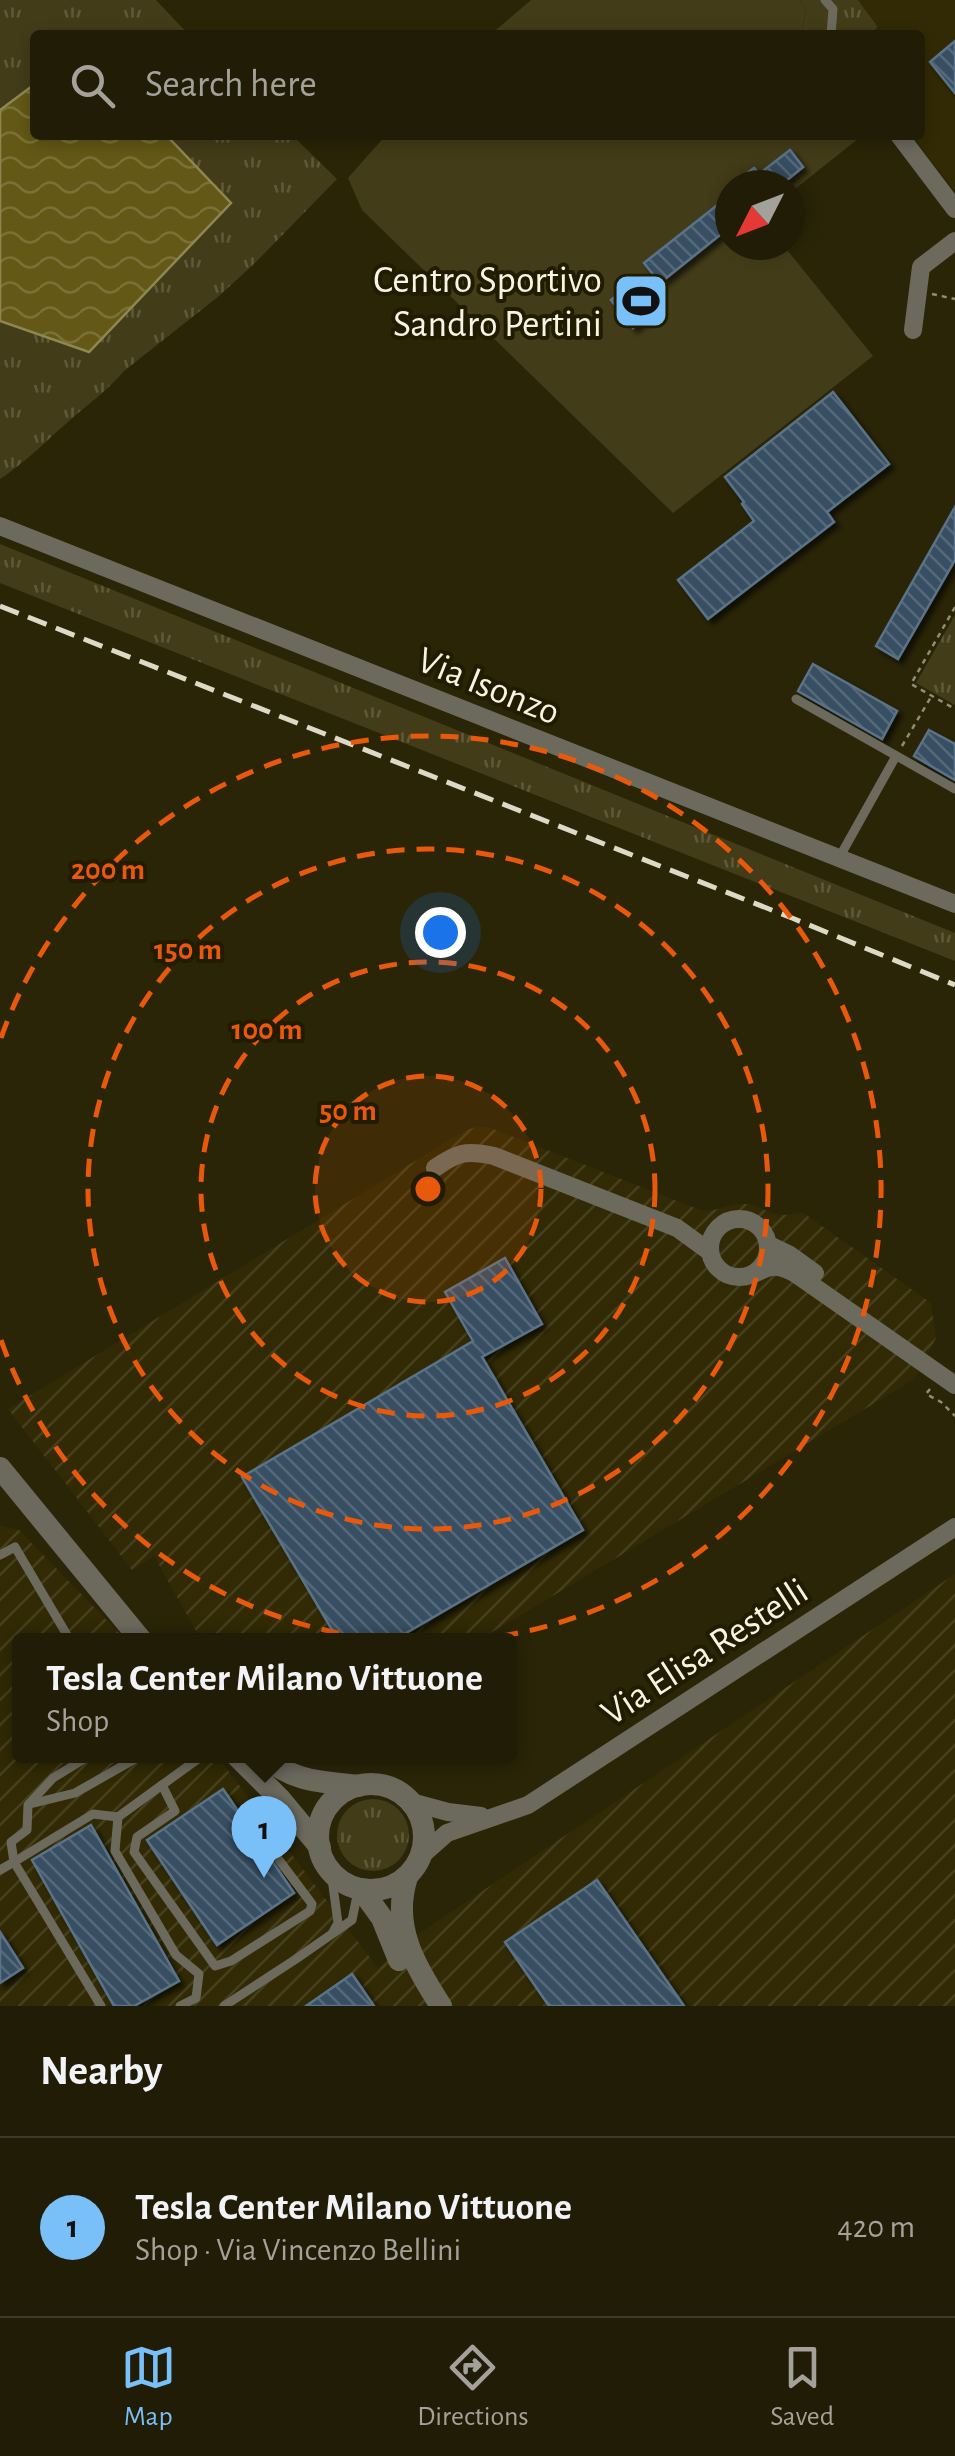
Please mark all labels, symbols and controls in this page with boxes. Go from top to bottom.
search box [30,30,925,140]
icon: search [65,58,120,113]
text: Search here [145,66,317,104]
north arrow [715,170,805,260]
place label: Centro Sportivo Sandro Pertini [373,262,602,344]
sports icon: Centro Sportivo Sandro Pertini [611,271,671,331]
street label: Via Isonzo [412,641,565,732]
text: 200 m [71,855,145,885]
your location [415,907,466,958]
text: 150 m [154,935,222,965]
text: 100 m [232,1015,302,1045]
text: 50 m [319,1096,377,1126]
centre of rings [410,1171,446,1207]
street label: Via Elisa Restelli [595,1572,815,1733]
popup [12,1633,517,1763]
text: Tesla Center Milano Vittuone [46,1660,483,1698]
text: Shop [46,1705,109,1737]
pin: 1 [232,1796,296,1878]
text: Nearby [40,2050,163,2092]
text: Tesla Center Milano Vittuone [135,2189,572,2227]
text: 1 [67,2211,78,2243]
text: 420 m [837,2211,915,2243]
text: Shop · Via Vincenzo Bellini [135,2234,461,2266]
tab: Map [121,2340,176,2434]
tab: Directions [417,2340,529,2434]
tab: Saved [770,2340,834,2434]

